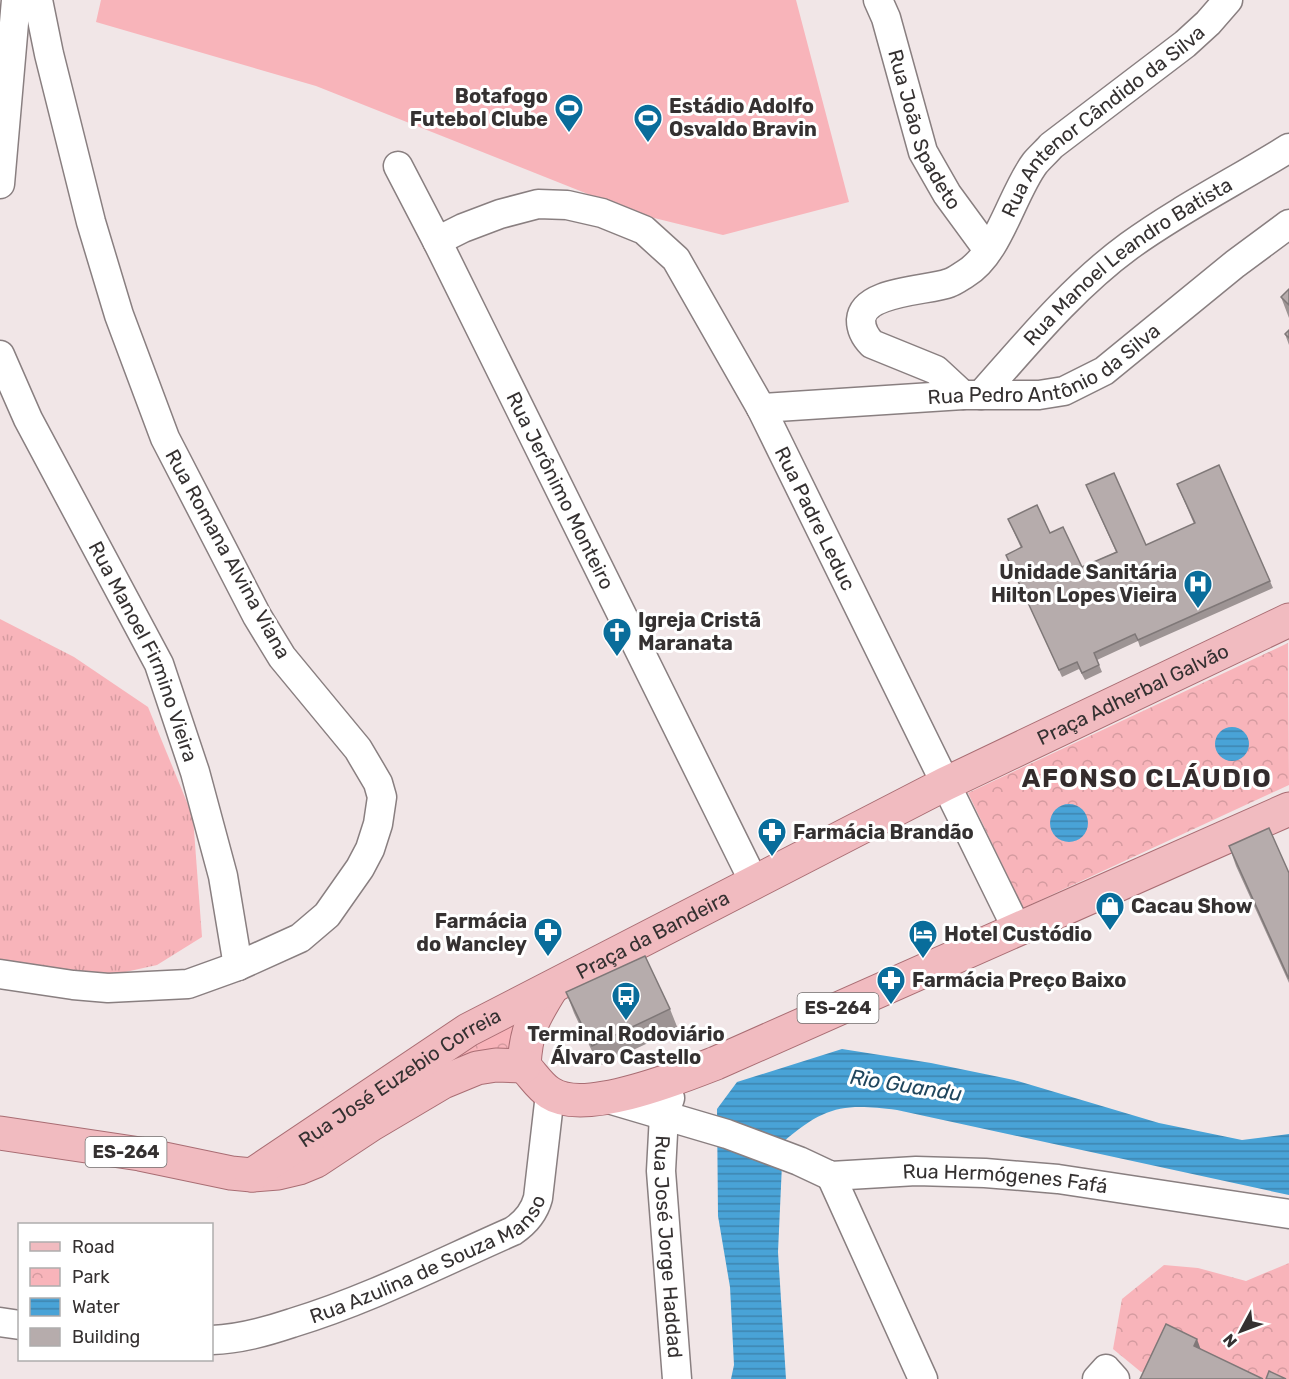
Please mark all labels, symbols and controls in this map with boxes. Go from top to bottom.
street label: Rua Antenor Cândido da Silva [996,20,1210,221]
street label: Rua João Spadeto [883,47,966,214]
place label: Botafogo Futebol Clube [410,84,548,131]
sports icon: Botafogo Futebol Clube [553,92,585,134]
place label: Estádio Adolfo Osvaldo Bravin [669,94,817,141]
sports icon: Estádio Adolfo Osvaldo Bravin [632,102,664,144]
street label: Rua Manoel Leandro Batista [1018,172,1236,350]
street label: Rua Pedro Antônio da Silva [927,318,1165,409]
street label: Rua Jerônimo Monteiro [502,388,619,593]
street label: Rua Padre Leduc [770,443,861,594]
street label: Rua Romana Alvina Viana [160,445,296,663]
street label: Rua Manoel Firmino Vieira [84,537,203,765]
place label: Unidade Sanitária Hilton Lopes Vieira [991,560,1177,607]
hospital icon: Unidade Sanitária Hilton Lopes Vieira [1182,568,1214,610]
place label: Igreja Cristã Maranata [638,608,761,655]
church icon: Igreja Cristã Maranata [601,616,633,658]
street label: Praça Adherbal Galvão [1033,639,1233,750]
district label: AFONSO CLÁUDIO [1022,763,1272,794]
pharmacy icon: Farmácia Brandão [756,816,788,858]
place label: Farmácia Brandão [793,820,974,844]
street label: Praça da Bandeira [572,885,733,984]
shop icon: Cacau Show [1094,890,1126,932]
place label: Cacau Show [1131,894,1253,918]
place label: Farmácia do Wancley [416,909,527,956]
pharmacy icon: Farmácia do Wancley [532,916,564,958]
hotel icon: Hotel Custódio [907,918,939,960]
place label: Hotel Custódio [944,922,1092,946]
pharmacy icon: Farmácia Preço Baixo [875,964,907,1006]
place label: Farmácia Preço Baixo [912,968,1126,992]
bus stop icon: Terminal Rodoviário Álvaro Castello [610,980,642,1022]
road number: ES-264 [798,993,878,1023]
street label: Rua José Euzebio Correia [294,1003,505,1152]
place label: Terminal Rodoviário Álvaro Castello [527,1022,725,1069]
water label: Rio Guandu [848,1064,964,1106]
street label: Rua José Jorge Haddad [649,1135,687,1359]
road number: ES-264 [86,1137,166,1167]
street label: Rua Hermógenes Fafá [902,1159,1109,1198]
street label: Rua Azulina de Souza Manso [307,1192,550,1328]
legend [18,1223,213,1361]
text: Road [72,1236,115,1258]
text: Park [72,1266,110,1288]
text: Water [72,1296,120,1318]
north arrow [1211,1301,1271,1361]
text: Building [72,1326,140,1348]
text: N [1219,1330,1241,1351]

